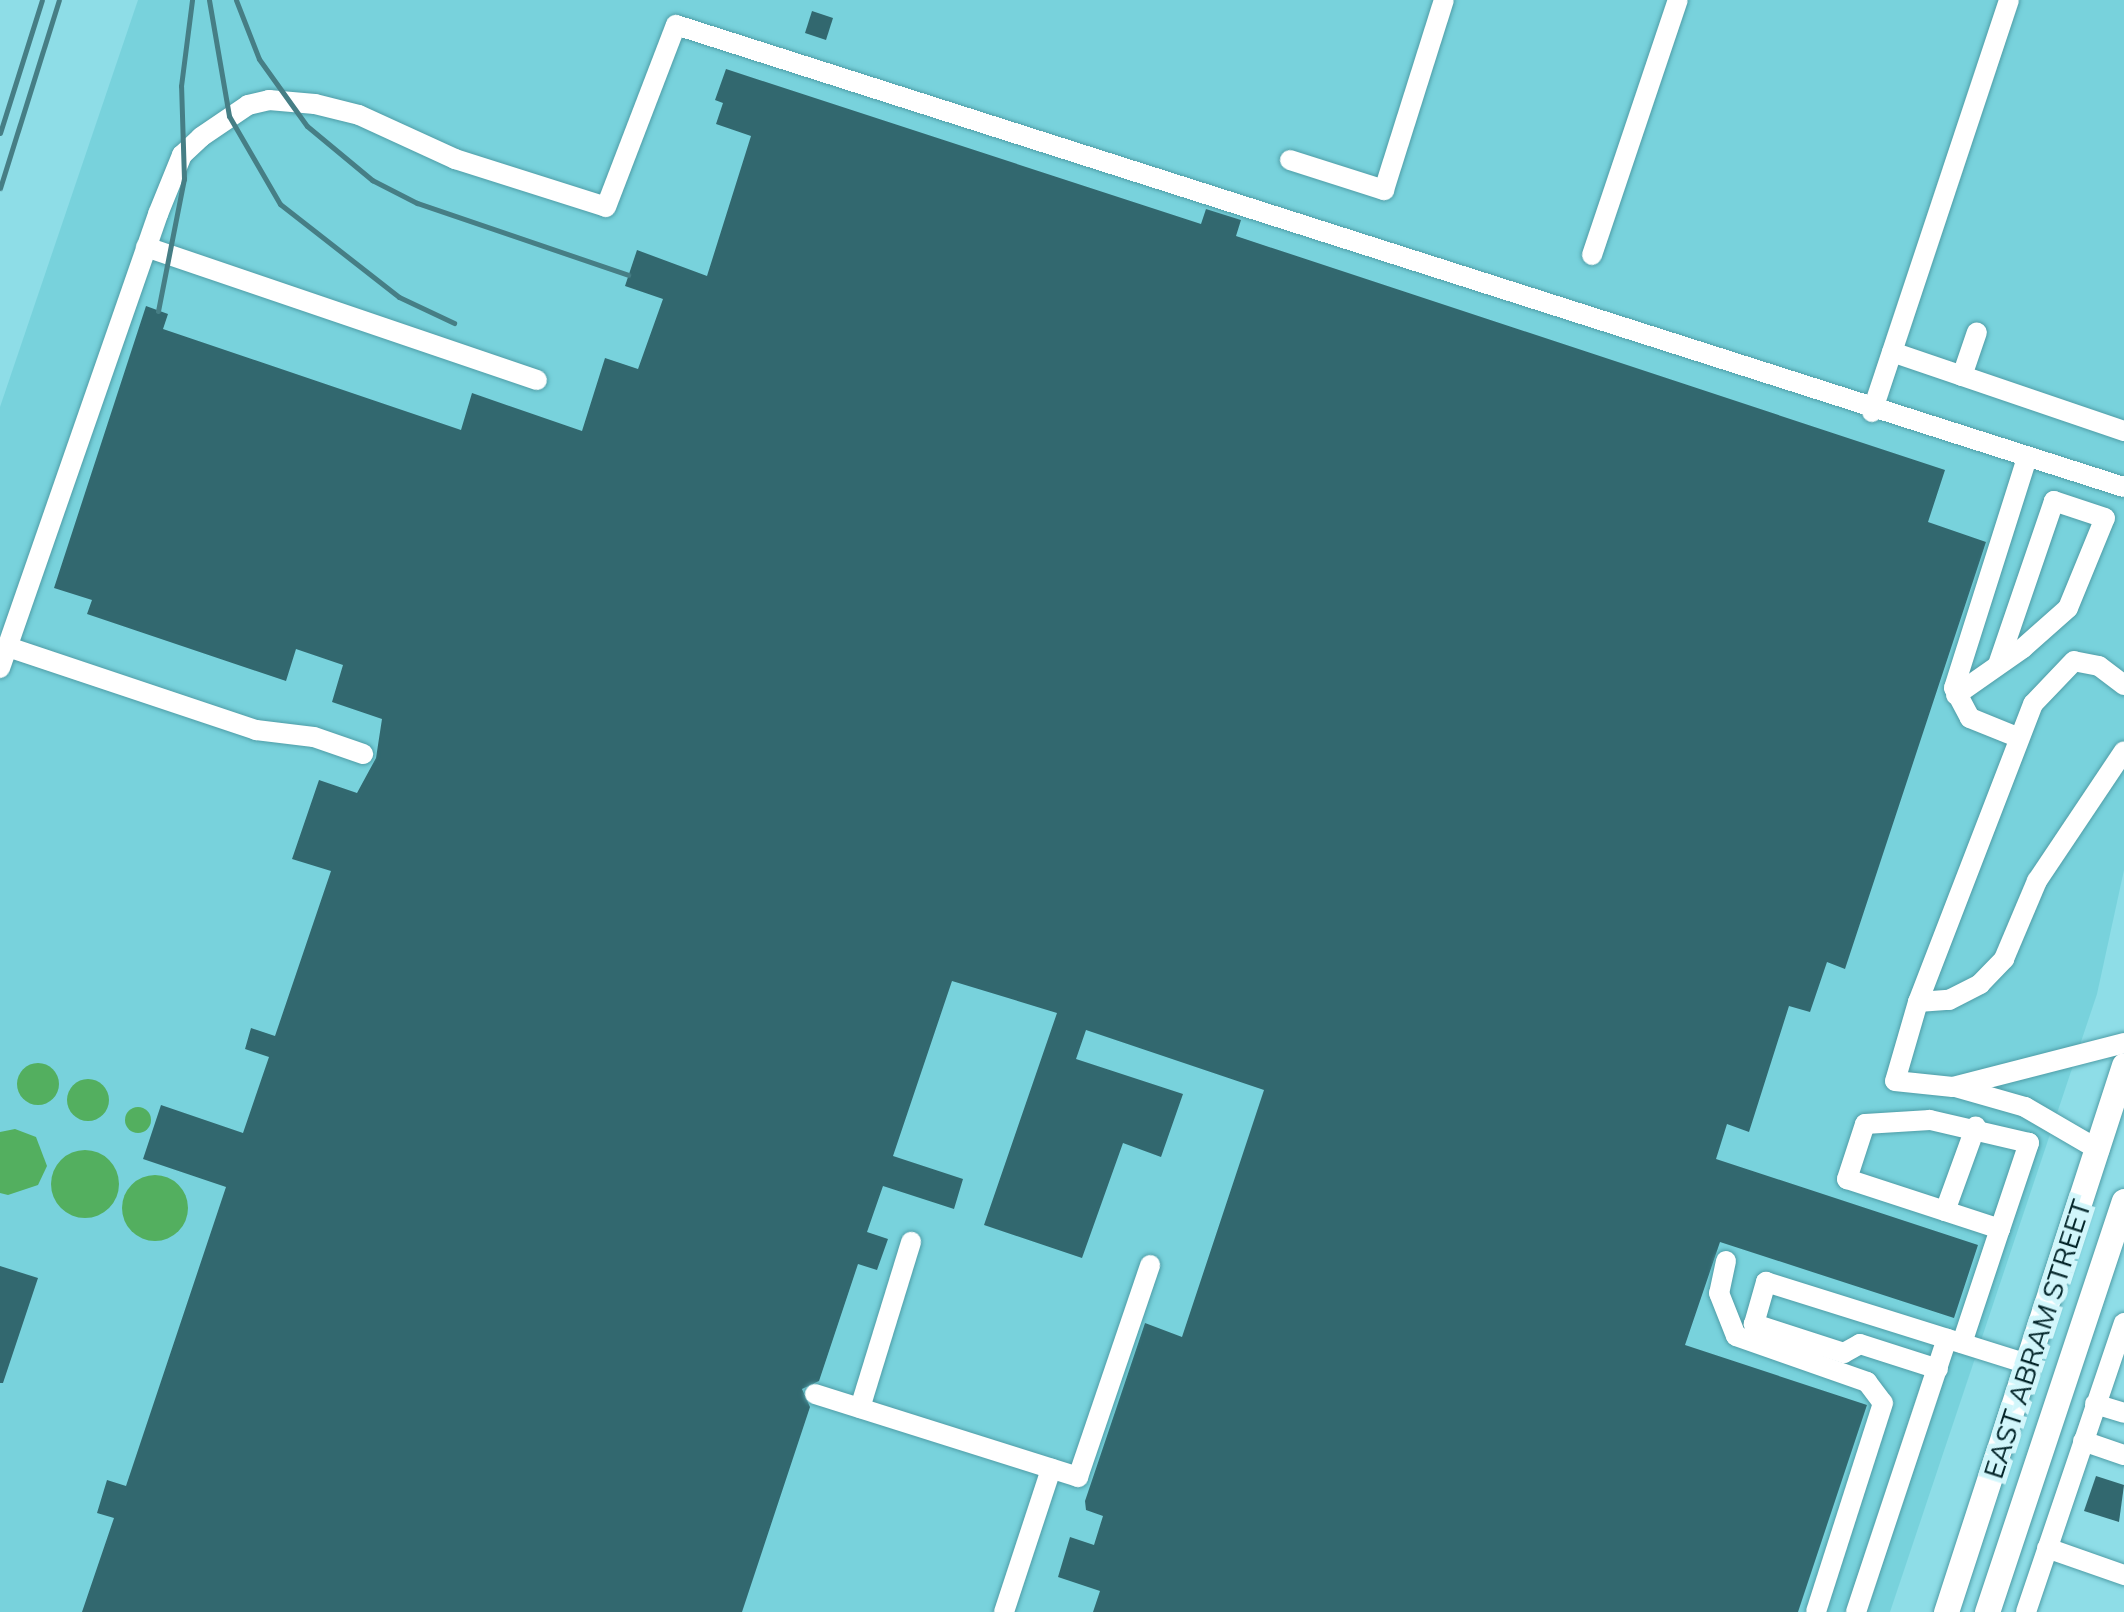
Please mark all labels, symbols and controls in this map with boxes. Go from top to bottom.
street label: EAST ABRAM STREET [1976,1195,2098,1483]

